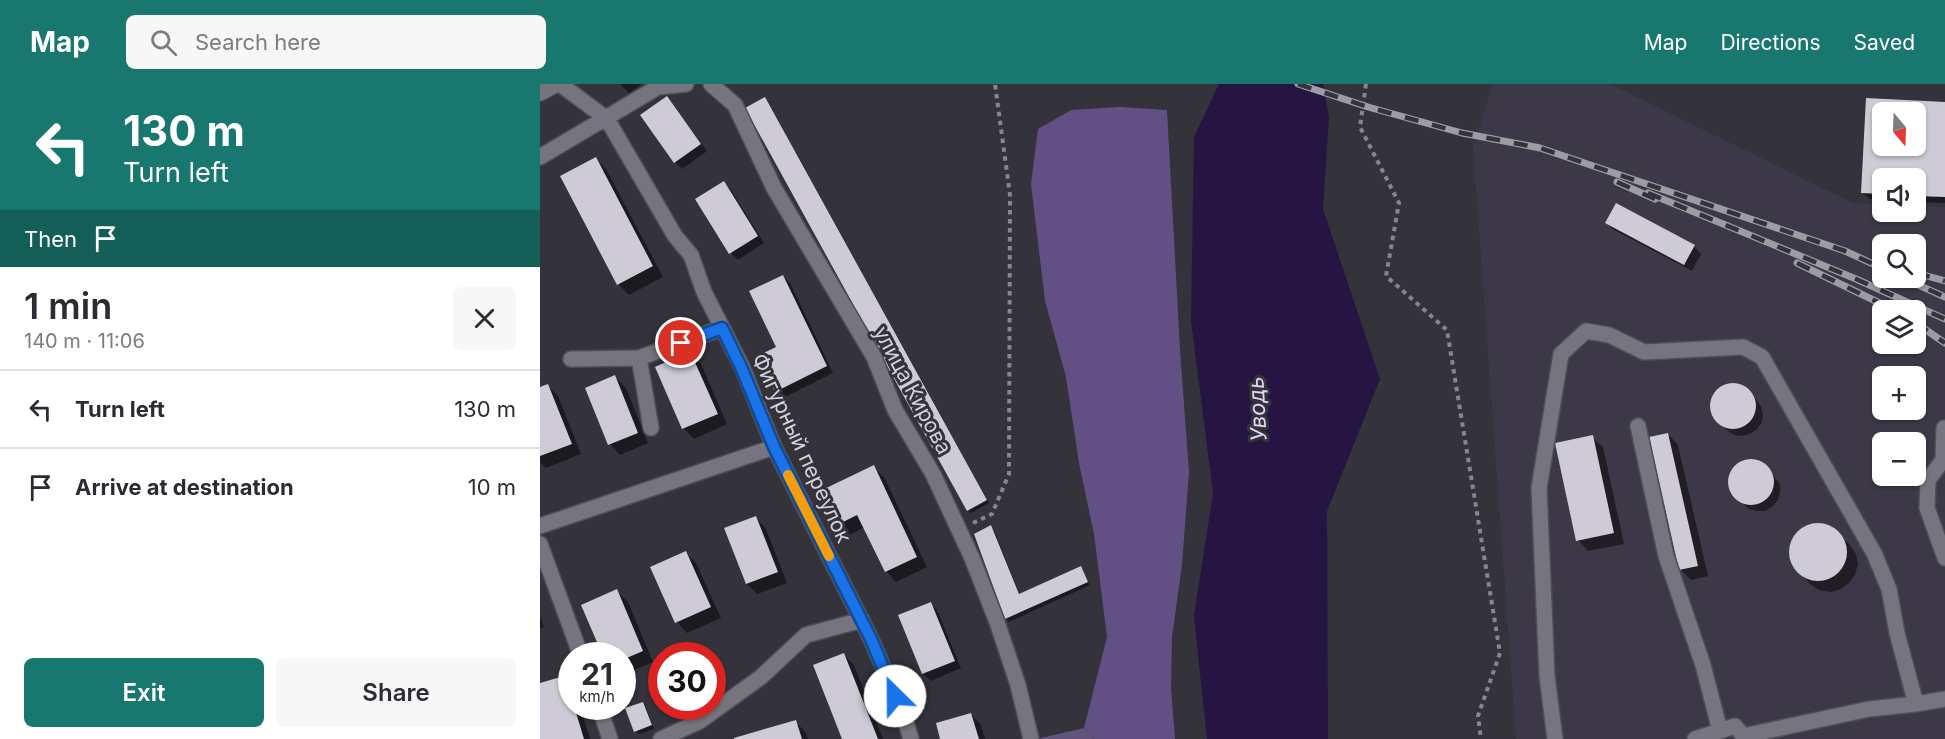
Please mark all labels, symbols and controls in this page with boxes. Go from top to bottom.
search box [126,15,546,69]
text: Map [30,25,90,59]
icon: search [147,26,180,59]
text: Search here [195,29,321,55]
text: Map [1644,30,1687,55]
text: Directions [1720,30,1821,55]
text: Saved [1854,30,1915,55]
north arrow [1872,102,1926,156]
map controls [1872,102,1926,486]
text: 130 m [123,105,245,156]
icon: left [24,108,102,186]
text: Turn left [123,156,229,189]
button: sound [1872,168,1926,222]
icon: arrive [89,222,122,255]
text: Then [24,226,77,252]
button: search [1872,234,1926,288]
text: 1 min [24,284,112,328]
button: close [453,287,516,350]
button: layers [1872,300,1926,354]
pin [655,317,706,368]
street label: улица Кирова [869,322,957,458]
icon: arrive [664,326,697,359]
text: 140 m · 11:06 [24,329,145,353]
street label: Фигурный переулок [747,349,857,547]
button: + [1872,366,1926,420]
water label: Уводь [1242,376,1272,442]
icon: left [24,393,57,426]
text: Turn left [75,396,165,422]
text: 130 m [454,396,516,422]
button: − [1872,432,1926,486]
icon: arrive [24,471,57,504]
text: Arrive at destination [75,474,294,500]
text: 10 m [468,474,516,500]
speed limit sign: 30 [648,642,726,720]
text: 21 [581,656,613,692]
button: Exit [24,658,264,727]
button: Share [276,658,516,727]
position arrow [863,664,927,728]
text: km/h [579,687,615,706]

